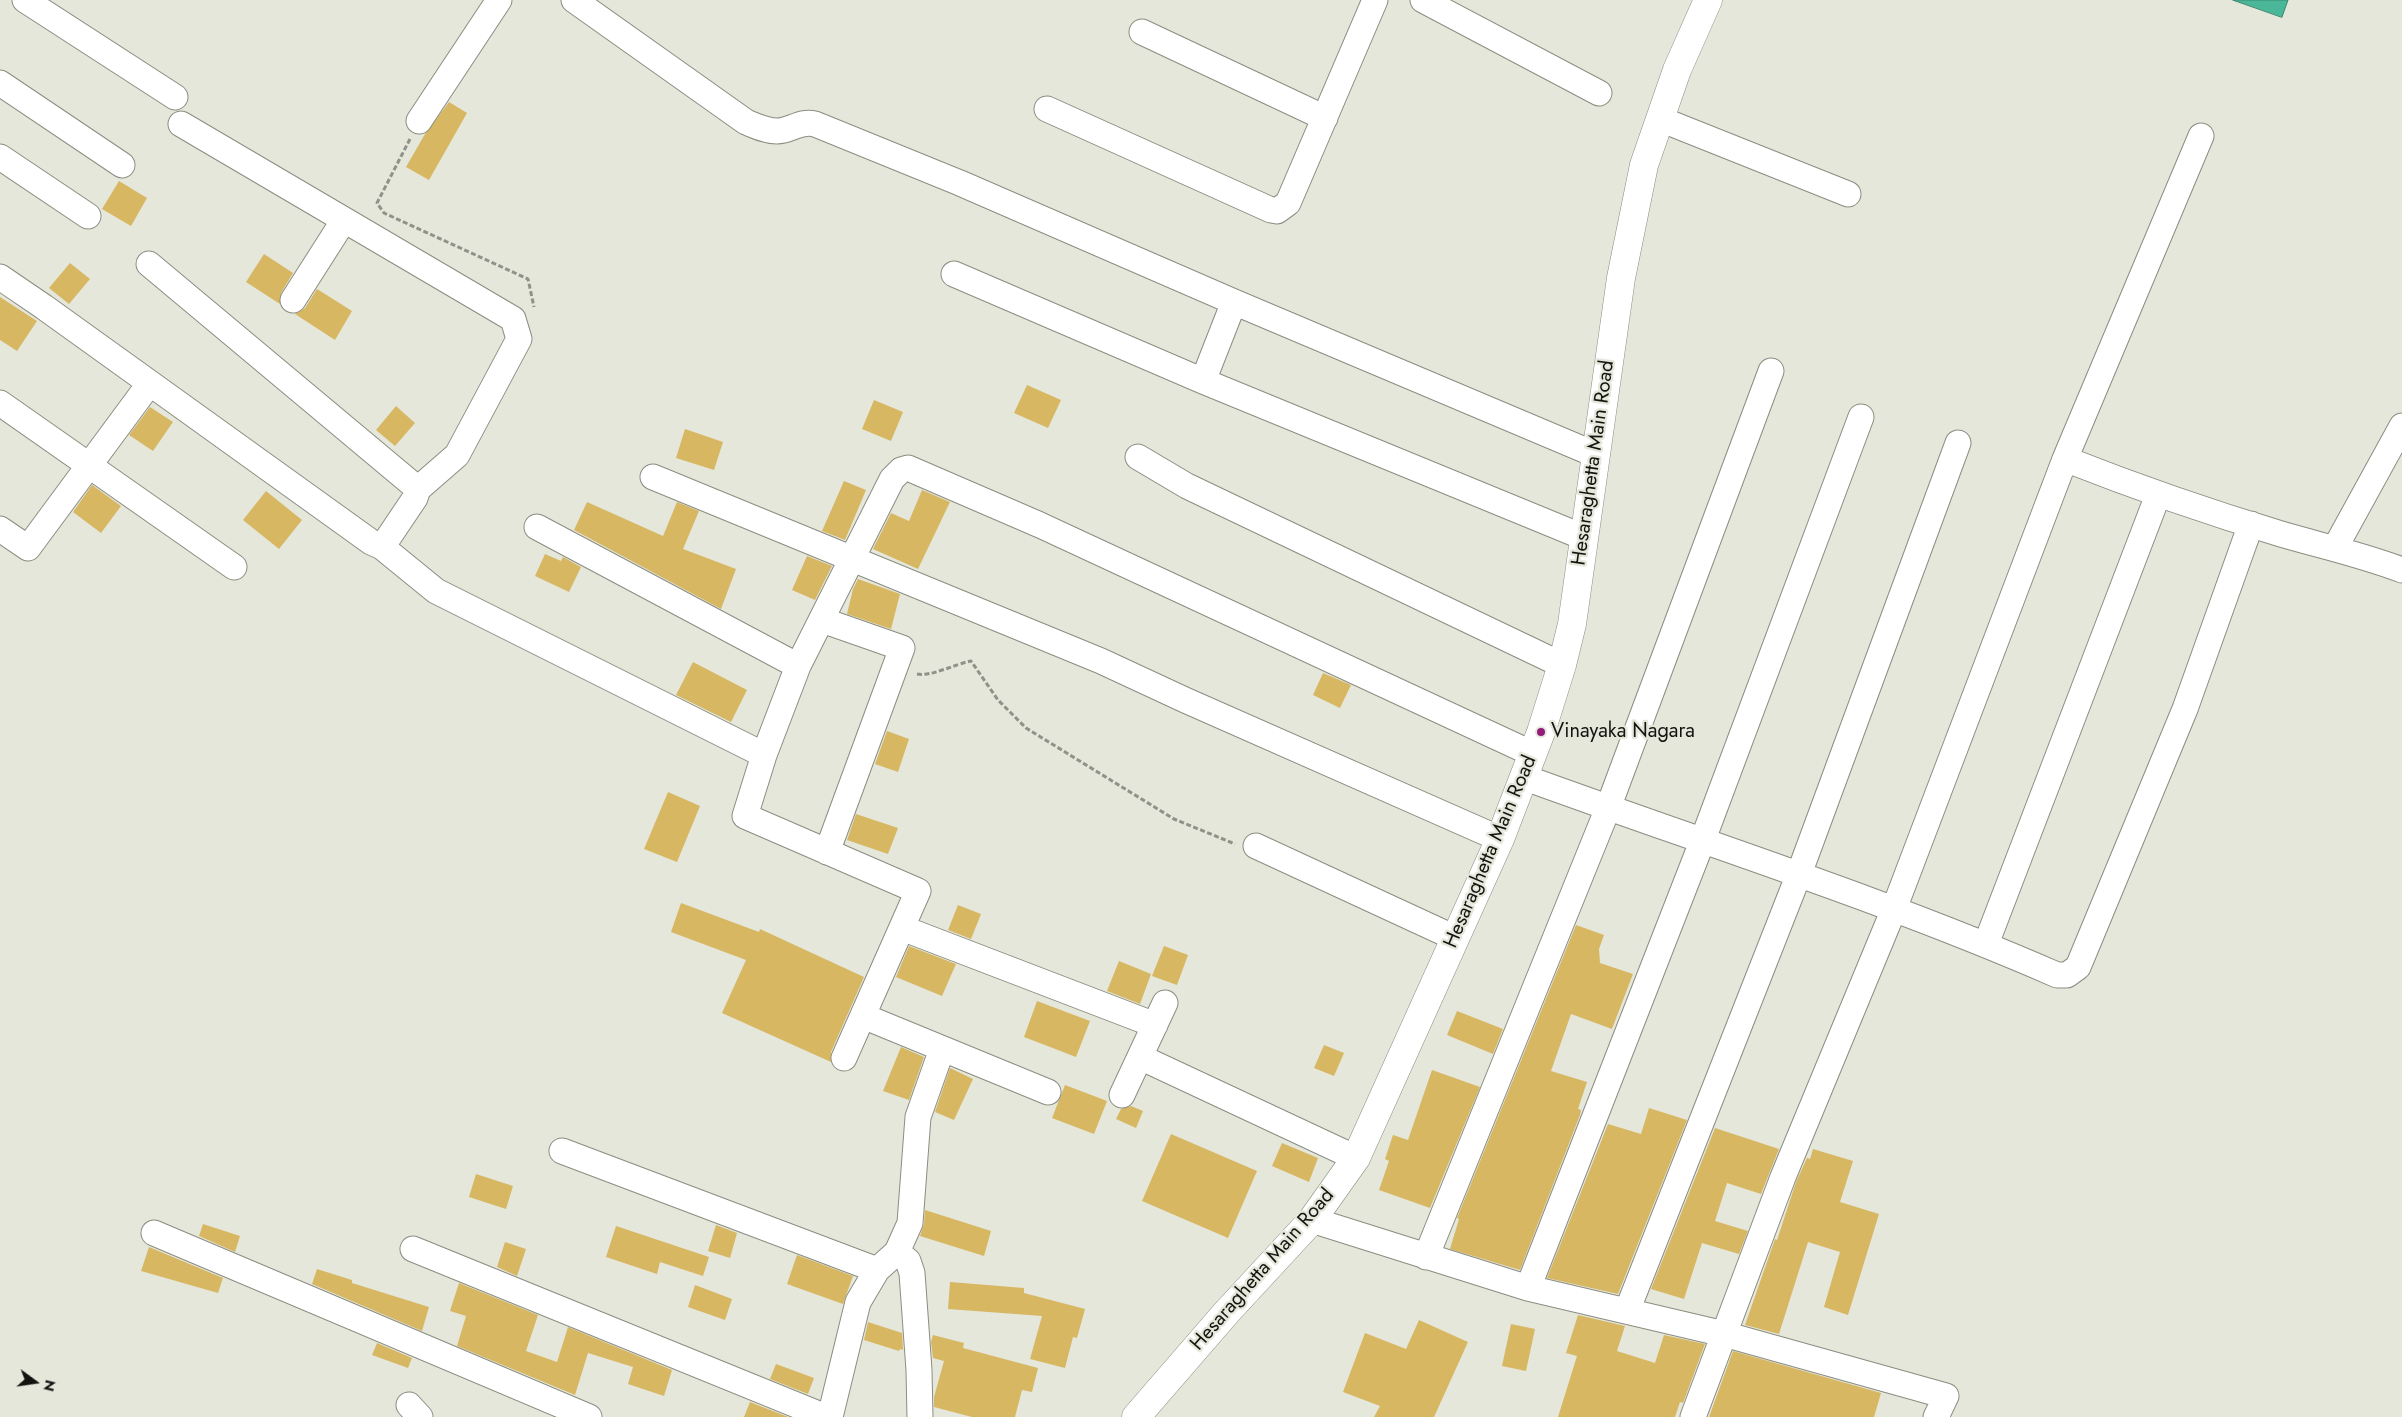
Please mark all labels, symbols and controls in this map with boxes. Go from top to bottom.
street label: Hesaraghetta Main Road [1568,359,1620,567]
place label: Vinayaka Nagara [1551,720,1695,744]
marker: Vinayaka Nagara [1535,726,1547,738]
street label: Hesaraghetta Main Road [1440,752,1542,952]
street label: Hesaraghetta Main Road [1186,1184,1340,1356]
north arrow [10,1357,60,1407]
text: N [39,1378,61,1393]

